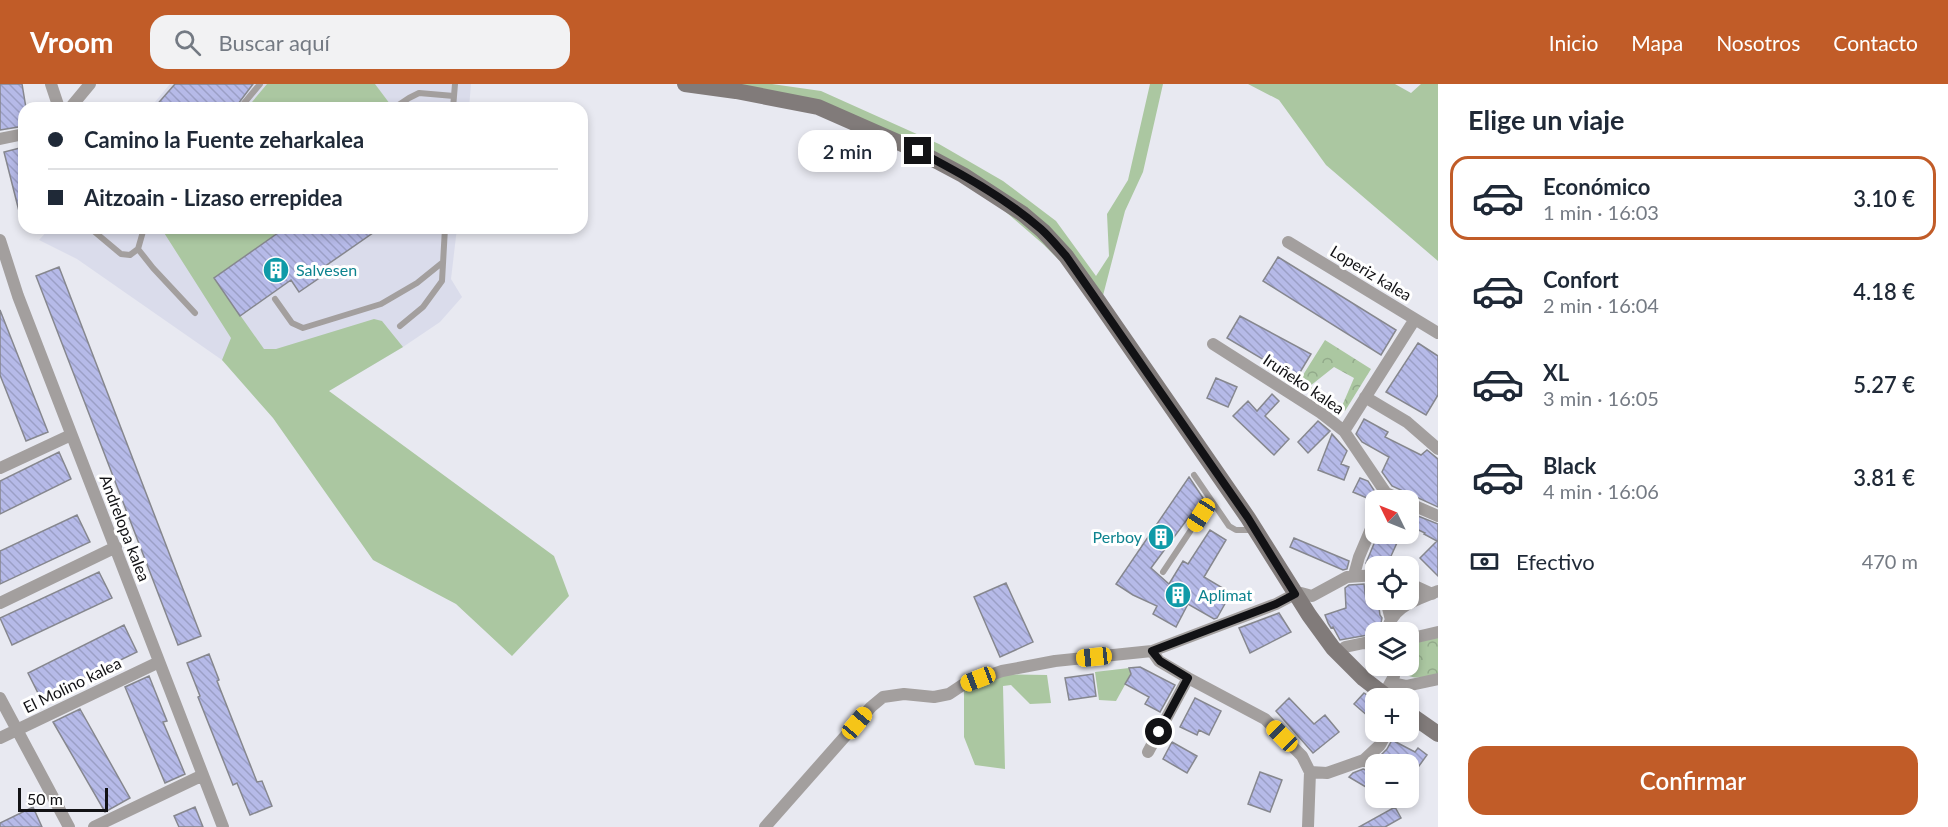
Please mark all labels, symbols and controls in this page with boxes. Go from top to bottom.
search box [150,15,570,69]
text: Vroom [30,25,114,59]
icon: search [171,26,204,59]
text: Buscar aquí [219,29,330,56]
text: Inicio [1549,30,1598,55]
text: Mapa [1631,30,1683,55]
text: Nosotros [1716,30,1800,55]
text: Contacto [1833,30,1918,55]
text: Elige un viaje [1468,103,1625,136]
text: Camino la Fuente zeharkalea [84,126,364,153]
callout: 2 min [798,130,897,172]
route end [904,137,931,164]
text: 2 min [823,139,872,163]
icon: car [1471,171,1525,225]
text: Económico [1543,173,1650,200]
text: Aitzoain - Lizaso errepidea [84,184,343,211]
text: 3.10 € [1853,185,1915,212]
text: 1 min · 16:03 [1543,200,1659,224]
street label: Loperiz kalea [1327,241,1415,304]
building icon: Salvesen [261,255,291,285]
place label: Salvesen [296,260,357,279]
icon: car [1471,264,1525,318]
text: Confort [1543,266,1619,293]
text: 4.18 € [1853,278,1915,305]
text: 2 min · 16:04 [1543,293,1659,317]
street label: Iruñeko kalea [1260,350,1348,418]
icon: car [1471,357,1525,411]
text: XL [1543,359,1569,386]
text: 5.27 € [1853,371,1915,398]
text: 3 min · 16:05 [1543,386,1659,410]
icon: car [1471,450,1525,504]
text: Black [1543,452,1596,479]
text: 3.81 € [1853,464,1915,491]
street label: Andrelopa kalea [96,472,155,584]
text: 4 min · 16:06 [1543,479,1659,503]
north arrow [1365,490,1419,544]
map controls [1365,490,1419,808]
car [1184,495,1218,535]
building icon: Perboy [1146,522,1176,552]
place label: Perboy [1093,527,1143,546]
icon: cash [1468,545,1501,578]
text: Efectivo [1516,548,1595,575]
text: 470 m [1862,549,1918,573]
button: locate [1365,556,1419,610]
building icon: Aplimat [1163,580,1193,610]
place label: Aplimat [1198,585,1252,604]
button: layers [1365,622,1419,676]
car [1075,646,1113,668]
street label: El Molino kalea [20,653,124,716]
car [958,664,998,694]
button: + [1365,688,1419,742]
car [839,703,875,743]
car [1263,717,1301,755]
route start [1145,718,1172,745]
button: Confirmar [1468,746,1918,815]
button: − [1365,754,1419,808]
scale bar [18,785,108,812]
text: 50 m [27,789,63,808]

